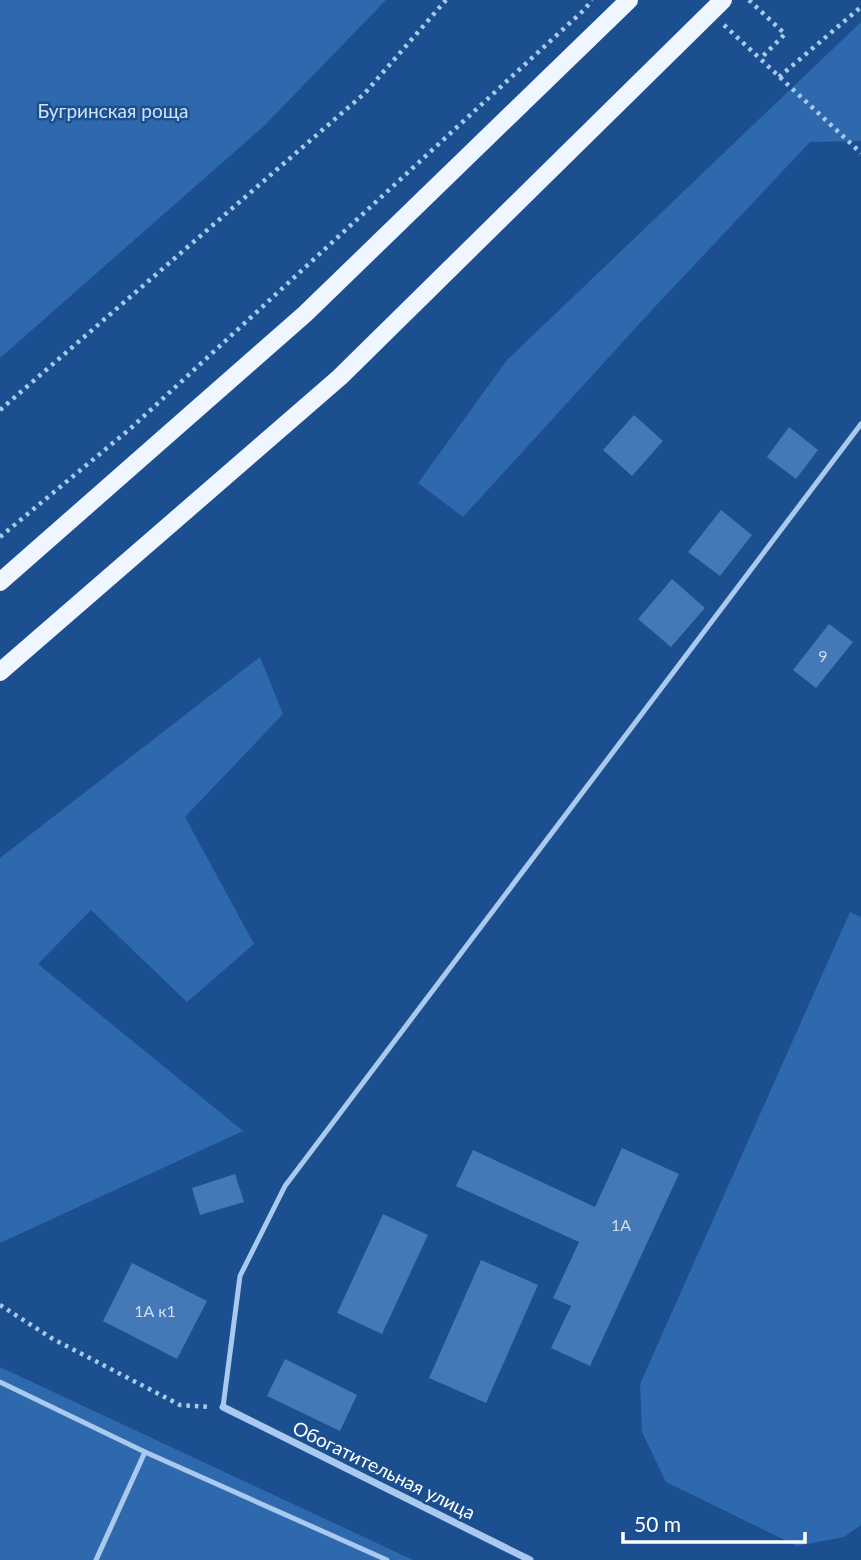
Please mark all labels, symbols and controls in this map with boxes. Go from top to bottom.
park label: Бугринская роща [37,99,189,122]
house number: 9 [818,646,828,665]
house number: 1А [611,1215,631,1234]
house number: 1А к1 [134,1301,176,1320]
street label: Обогатительная улица [289,1415,479,1524]
scale bar [623,1500,805,1544]
text: 50 m [634,1511,681,1536]

